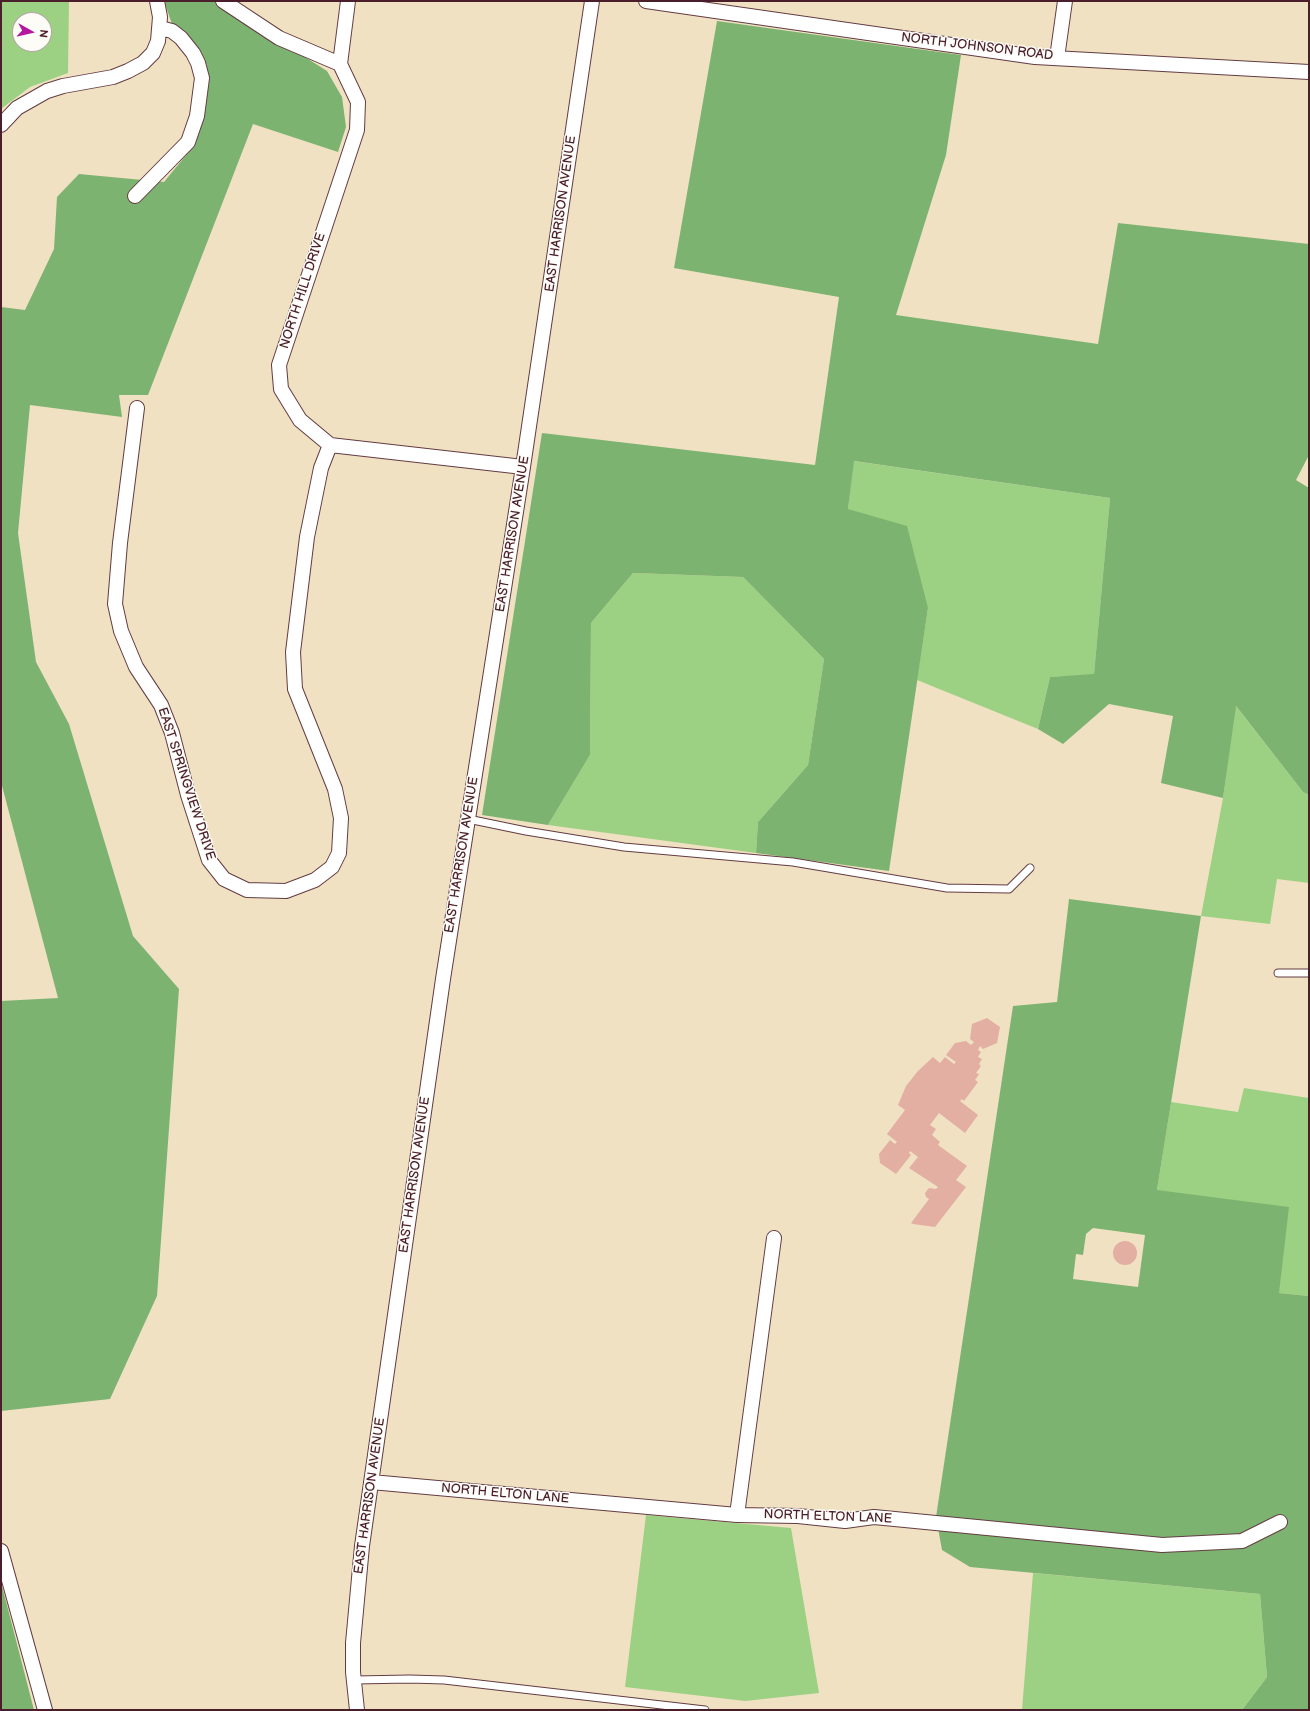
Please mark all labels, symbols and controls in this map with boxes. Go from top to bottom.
north arrow [12,12,52,52]
text: N [36,29,50,39]
street label: NORTH JOHNSON ROAD [900,30,1054,64]
street label: EAST HARRISON AVENUE [542,135,580,293]
street label: NORTH HILL DRIVE [277,231,329,351]
street label: EAST HARRISON AVENUE [493,455,533,613]
street label: EAST SPRINGVIEW DRIVE [154,706,218,862]
street label: EAST HARRISON AVENUE [442,776,482,934]
street label: EAST HARRISON AVENUE [396,1096,434,1254]
street label: EAST HARRISON AVENUE [351,1417,389,1575]
street label: NORTH ELTON LANE [440,1481,570,1507]
street label: NORTH ELTON LANE [763,1507,893,1527]

